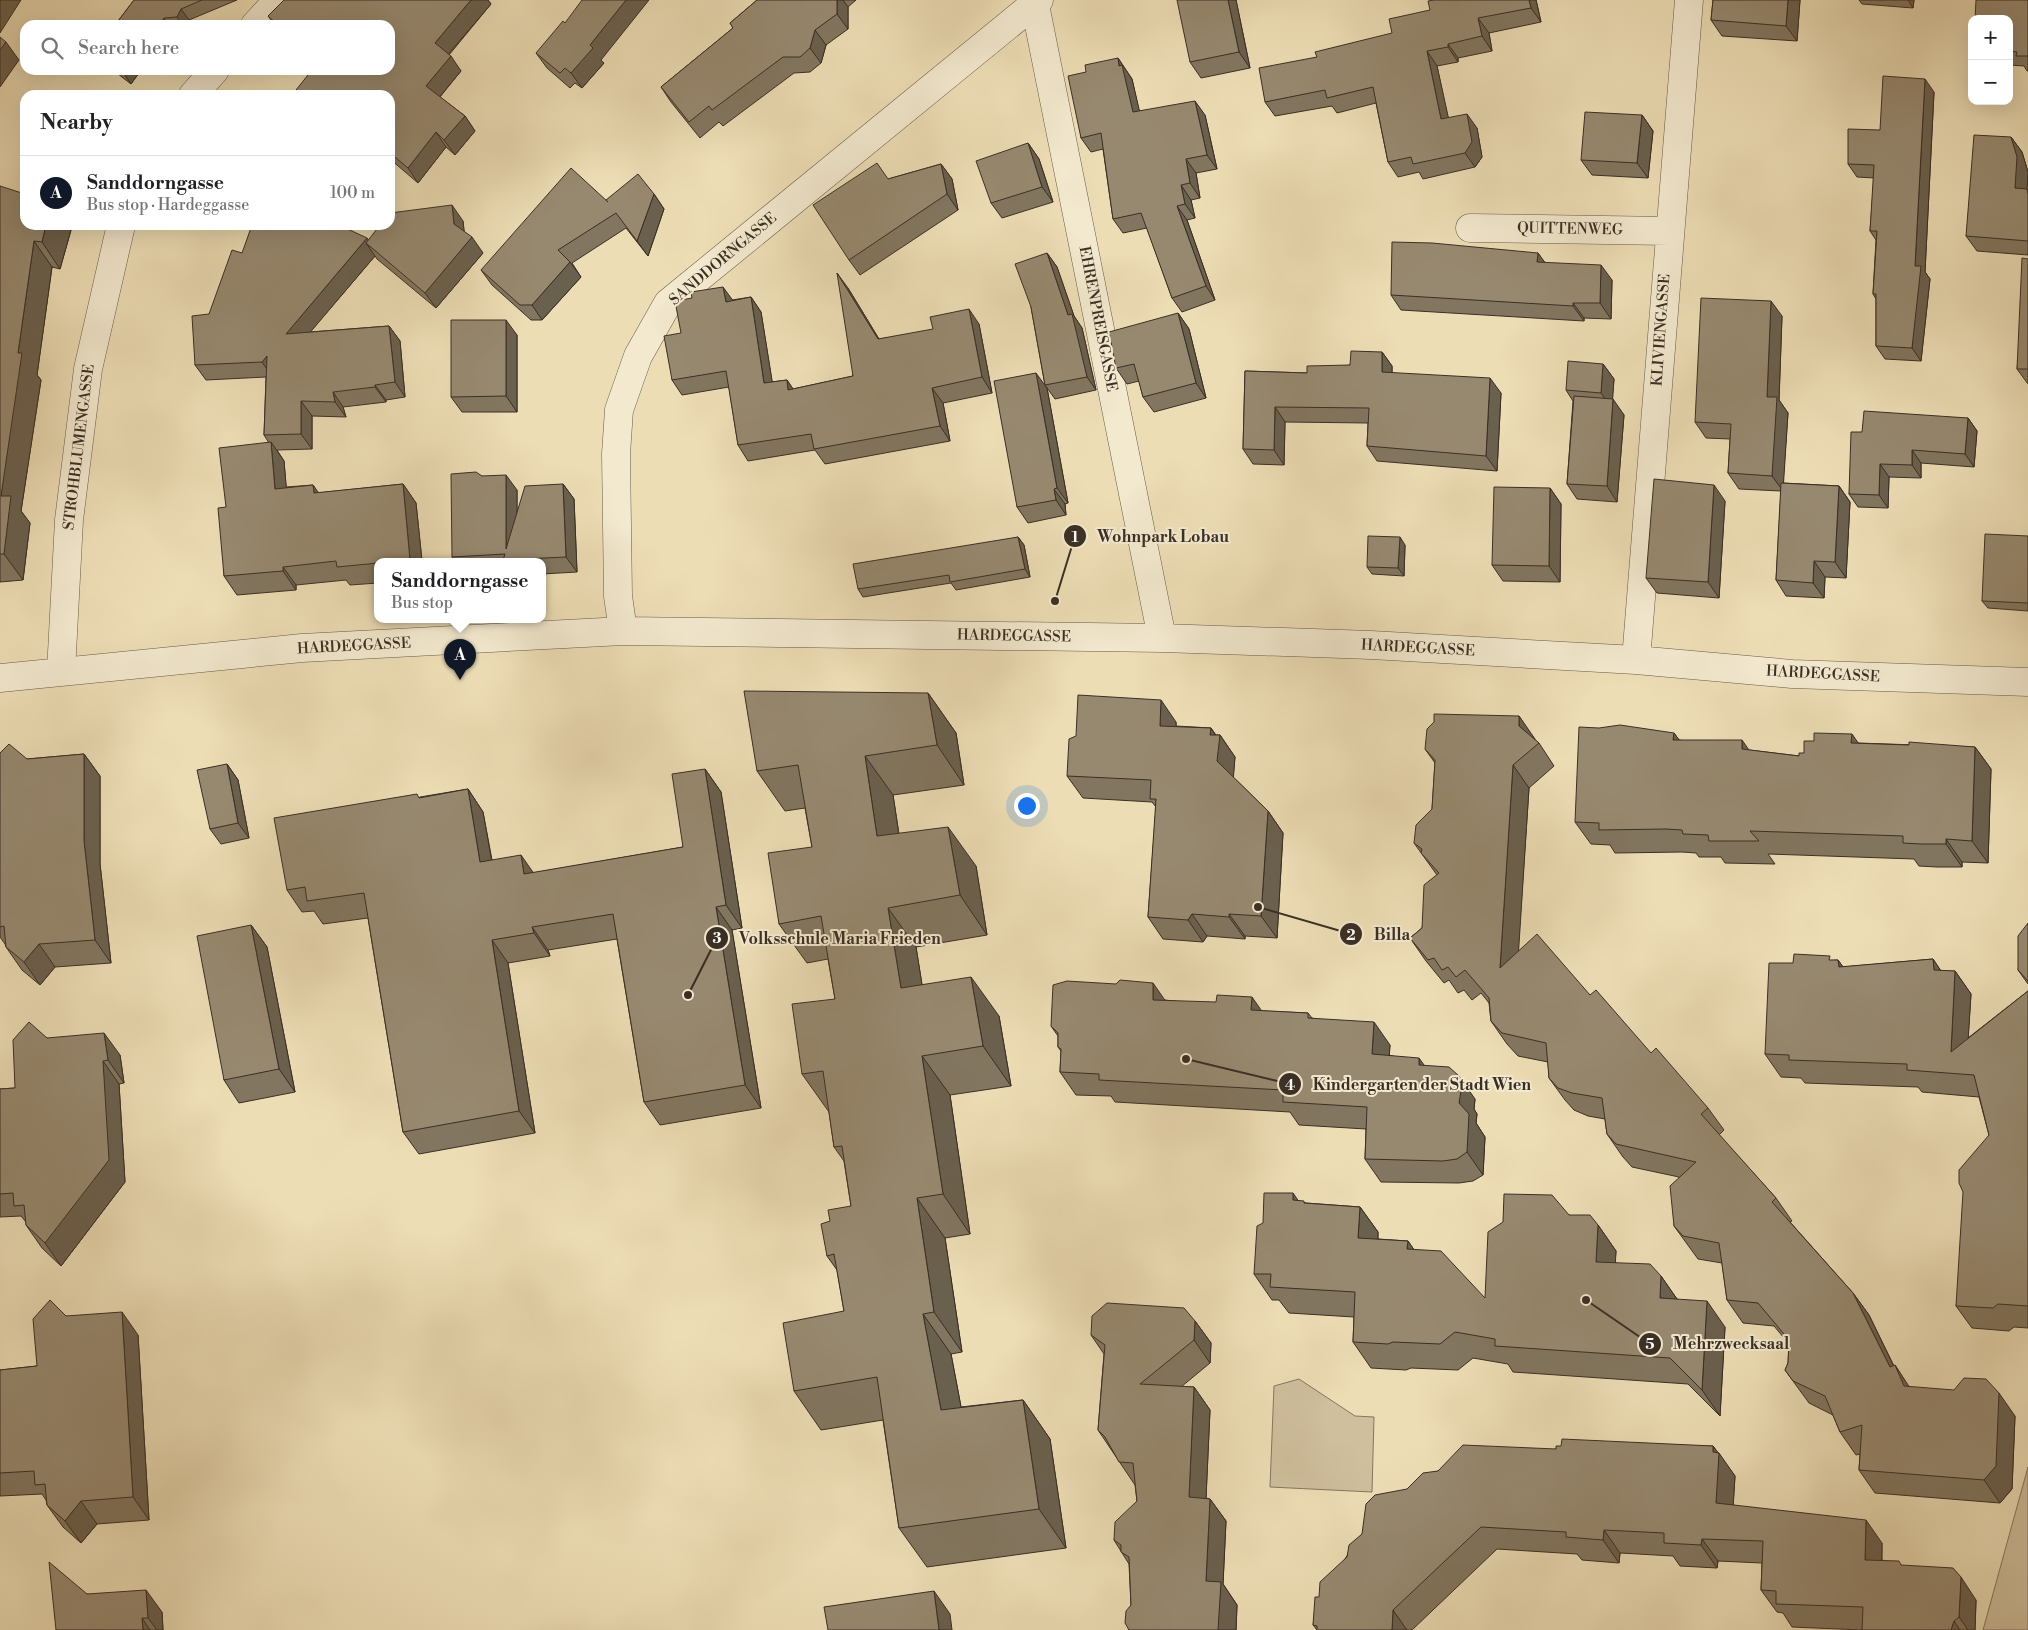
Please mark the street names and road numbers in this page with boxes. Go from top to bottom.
street label: SANDDORNGASSE [665,208,781,310]
street label: QUITTENWEG [1517,219,1623,239]
street label: EHRENPREISGASSE [1075,245,1121,393]
street label: KLIVIENGASSE [1648,273,1674,387]
street label: STROHBLUMENGASSE [59,363,99,531]
street label: HARDEGGASSE [957,626,1071,646]
street label: HARDEGGASSE [296,634,412,658]
street label: HARDEGGASSE [1360,636,1476,660]
street label: HARDEGGASSE [1765,662,1881,686]

